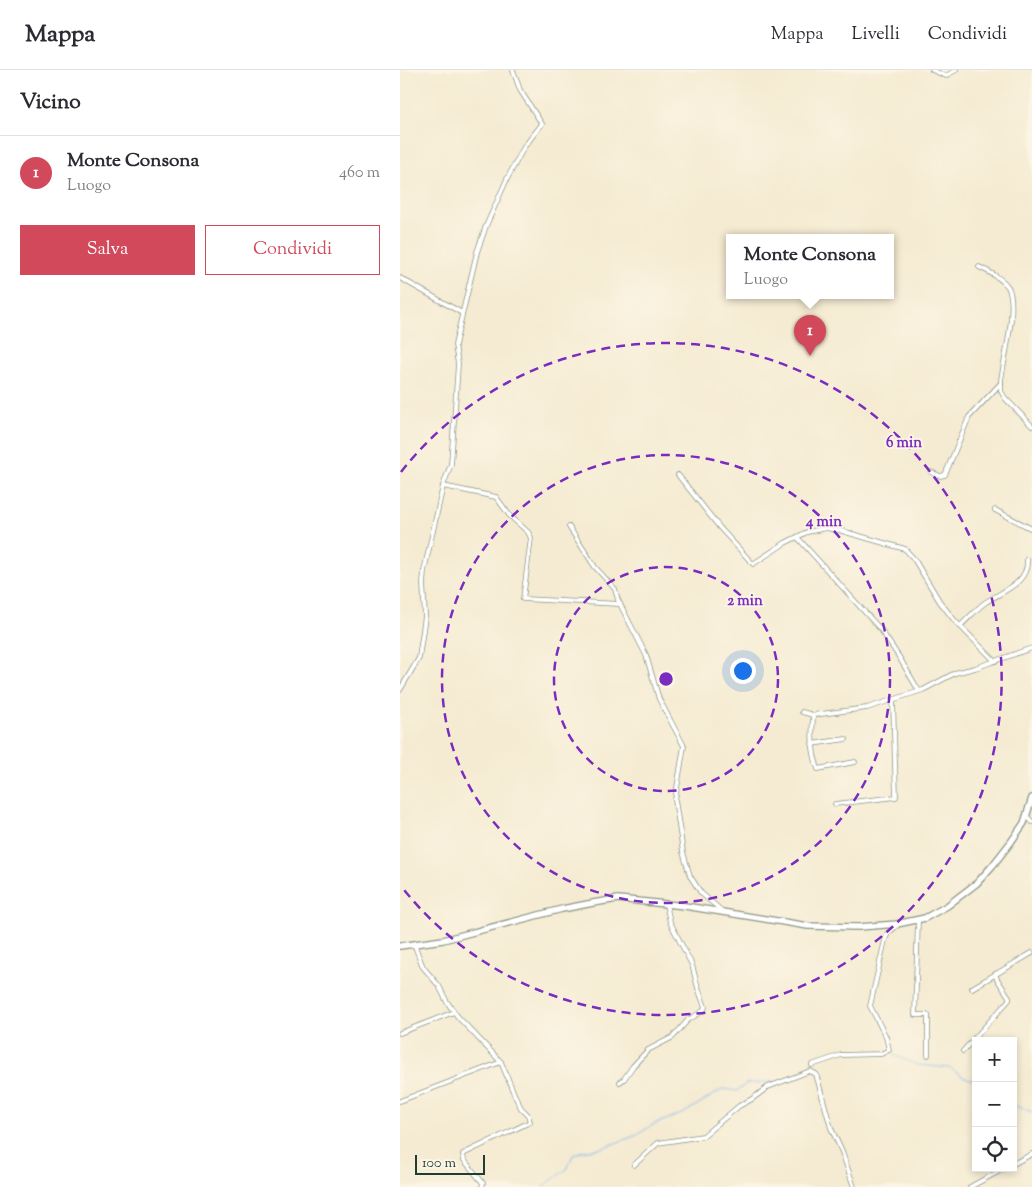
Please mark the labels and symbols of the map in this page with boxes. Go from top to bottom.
pin: 1 [794,315,826,356]
text: 6 min [886,433,922,454]
text: 4 min [805,512,842,533]
text: 2 min [727,591,763,612]
your location [730,658,756,684]
centre of rings [657,670,675,688]
scale bar [415,1152,485,1175]

